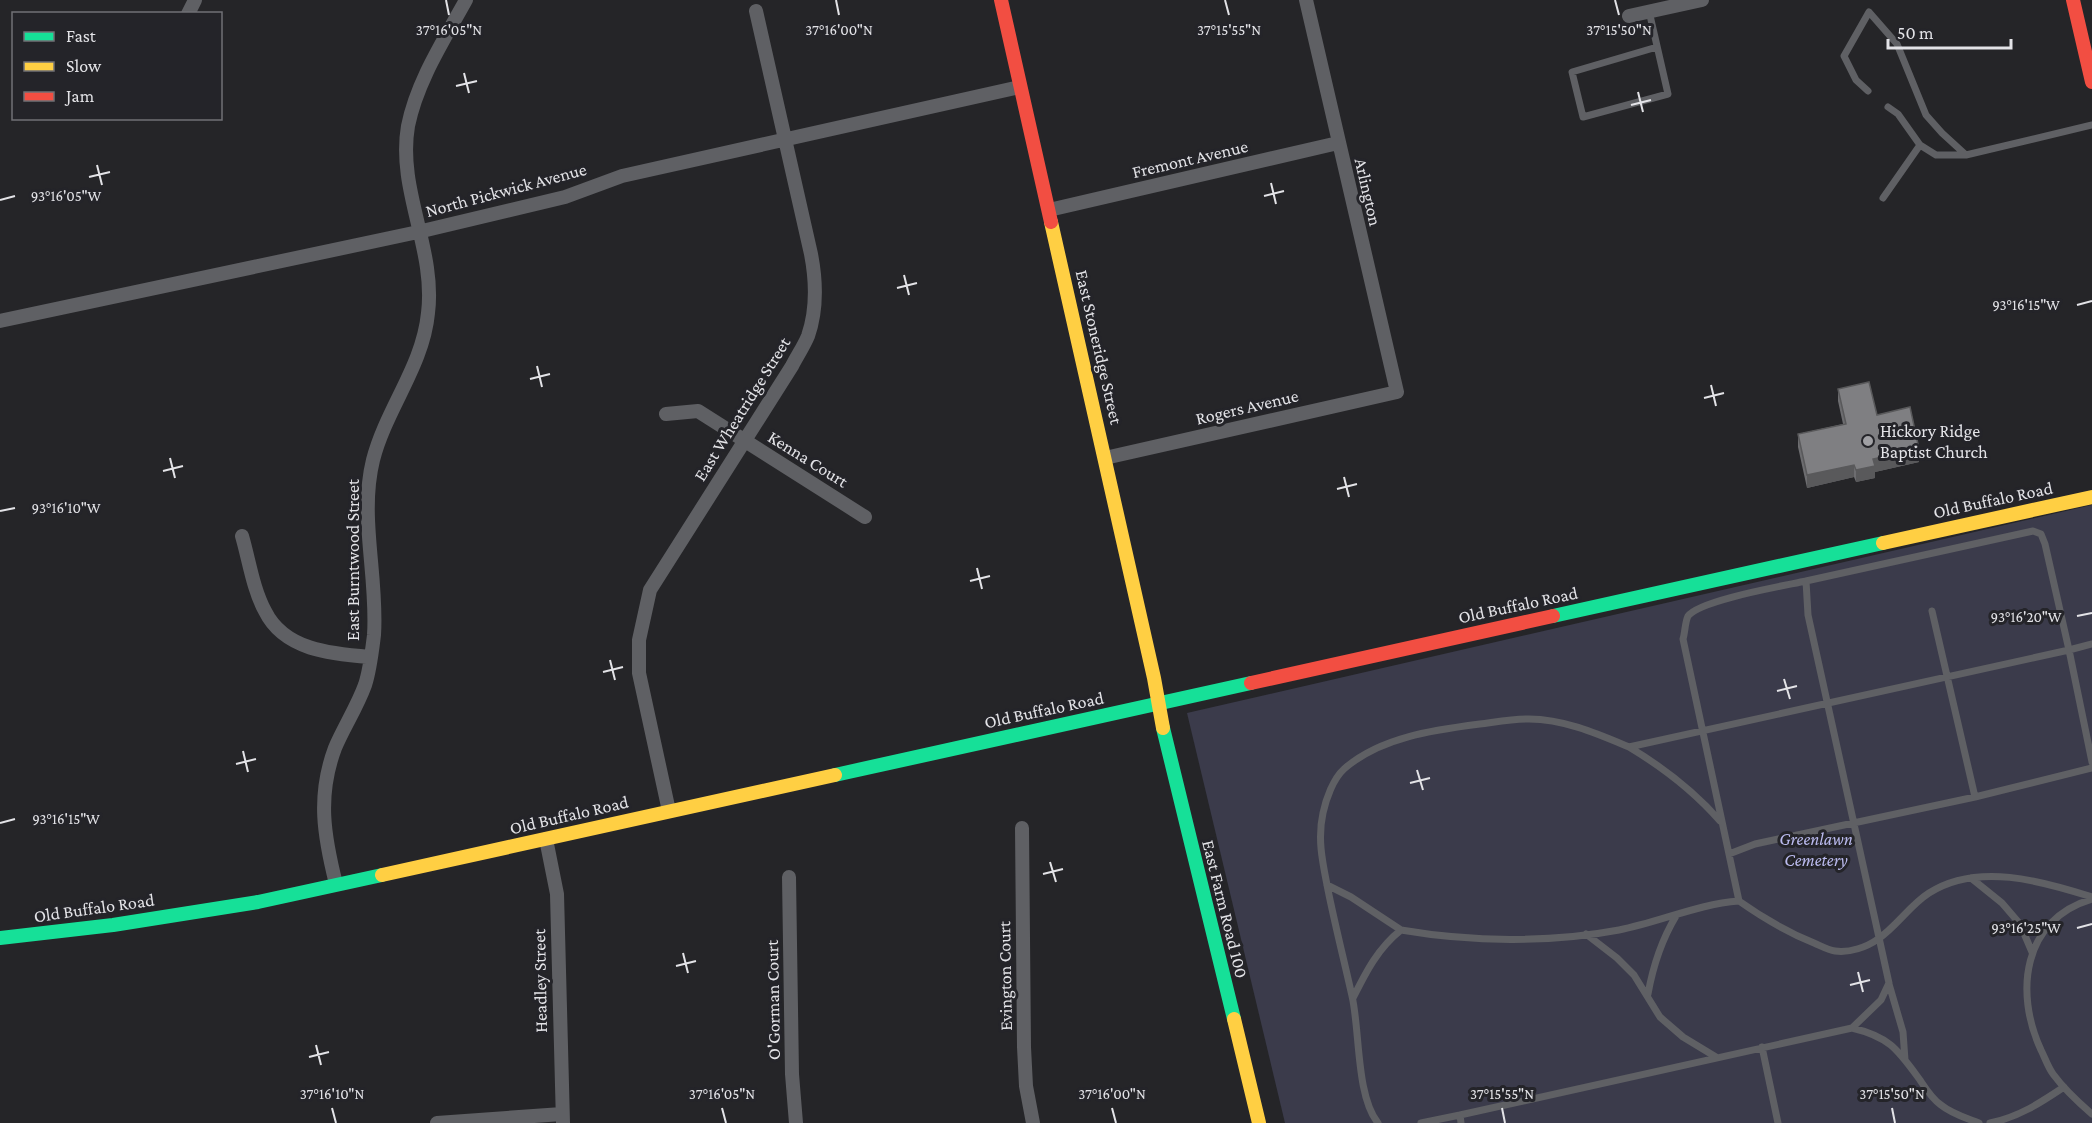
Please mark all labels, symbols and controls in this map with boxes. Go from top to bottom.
legend [12,12,222,120]
scale bar [1888,12,2011,50]
text: 37°16'05"N [416,22,482,38]
text: 37°16'00"N [805,22,873,38]
text: 37°15'55"N [1197,22,1261,38]
text: 37°15'50"N [1586,22,1652,38]
text: 50 m [1897,23,1934,43]
text: Fast [66,26,97,46]
text: Slow [66,56,102,76]
text: Jam [64,86,95,106]
street label: Fremont Avenue [1130,136,1250,182]
street label: Arlington [1351,156,1386,228]
street label: North Pickwick Avenue [423,159,589,221]
text: 93°16'05"W [31,188,102,204]
street label: East Stoneridge Street [1071,268,1127,427]
text: 93°16'15"W [1992,297,2060,313]
street label: East Wheatridge Street [690,333,795,485]
street label: Rogers Avenue [1194,385,1300,429]
place label: Hickory Ridge Baptist Church [1880,421,1988,462]
street label: Kenna Court [764,427,853,492]
marker: Hickory Ridge Baptist Church [1861,434,1875,448]
street label: Old Buffalo Road [1931,477,2055,522]
street label: East Burntwood Street [343,478,363,641]
text: 93°16'10"W [32,500,101,516]
street label: Old Buffalo Road [1456,582,1580,627]
text: 93°16'20"W [1991,609,2062,625]
street label: Old Buffalo Road [982,687,1106,732]
street label: Old Buffalo Road [508,791,631,838]
text: 93°16'15"W [32,811,100,827]
park label: Greenlawn Cemetery [1779,829,1853,870]
street label: East Farm Road 100 [1198,838,1252,980]
street label: Old Buffalo Road [32,890,156,926]
street label: Evington Court [994,920,1016,1031]
text: 93°16'25"W [1991,920,2061,936]
street label: Headley Street [529,928,551,1033]
street label: O'Gorman Court [762,939,784,1060]
text: 37°16'10"N [300,1086,364,1102]
text: 37°16'05"N [689,1086,755,1102]
text: 37°16'00"N [1078,1086,1146,1102]
text: 37°15'55"N [1470,1086,1534,1102]
text: 37°15'50"N [1859,1086,1925,1102]

